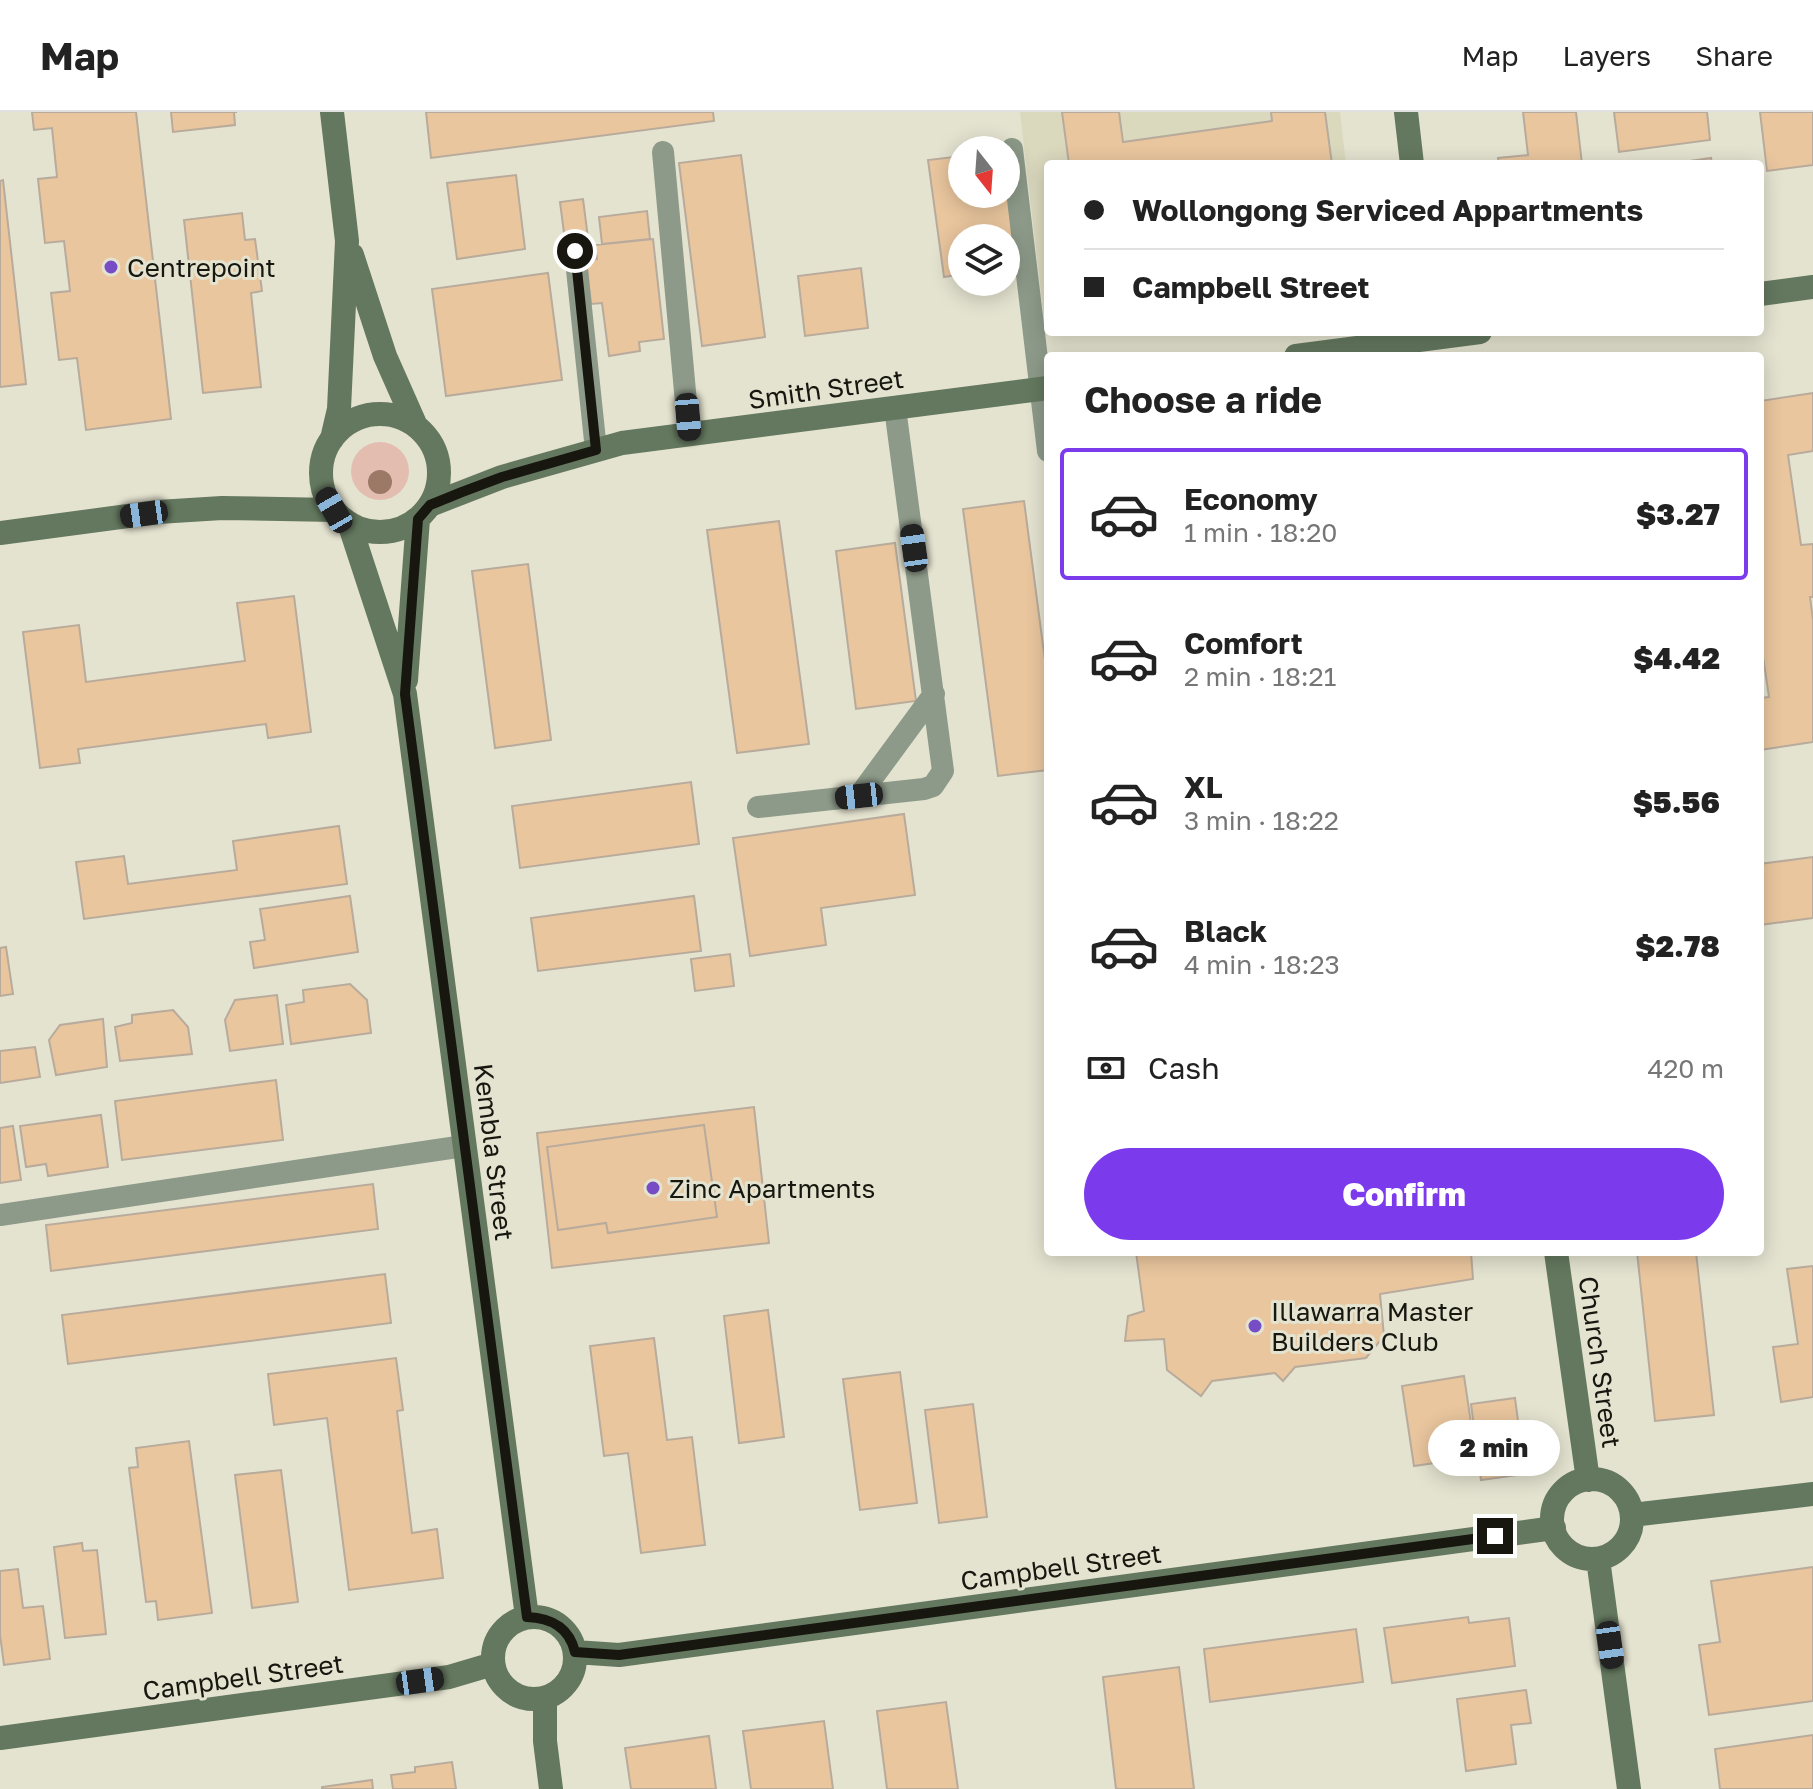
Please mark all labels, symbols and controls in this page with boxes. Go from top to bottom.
text: Map [40,33,119,78]
text: Map [1461,39,1519,72]
text: Layers [1563,39,1651,72]
text: Share [1695,39,1773,72]
north arrow [948,136,1020,208]
map controls [948,136,1020,296]
text: Wollongong Serviced Appartments [1132,192,1643,228]
button: layers [948,224,1020,296]
route start [557,233,593,269]
place label: Centrepoint [127,252,276,283]
marker: Centrepoint [102,258,120,276]
text: Campbell Street [1132,269,1369,305]
street label: Smith Street [746,363,906,415]
text: Choose a ride [1084,378,1322,421]
car [674,392,702,442]
icon: car [1088,478,1160,550]
text: Economy [1184,481,1318,517]
car [312,483,356,537]
text: $3.27 [1636,496,1720,532]
car [119,499,169,529]
text: 1 min · 18:20 [1184,517,1337,548]
car [899,523,929,573]
icon: car [1088,622,1160,694]
text: Comfort [1184,625,1303,661]
text: $4.42 [1633,640,1720,676]
text: 2 min · 18:21 [1184,661,1336,692]
icon: car [1088,766,1160,838]
text: XL [1184,769,1223,805]
car [834,782,884,810]
text: $5.56 [1633,784,1720,820]
text: 3 min · 18:22 [1184,805,1339,836]
icon: car [1088,910,1160,982]
text: Black [1184,913,1267,949]
text: $2.78 [1635,928,1720,964]
text: 4 min · 18:23 [1184,949,1340,980]
icon: cash [1084,1046,1128,1090]
text: Cash [1148,1050,1220,1086]
text: 420 m [1647,1053,1724,1084]
street label: Kembla Street [468,1062,520,1242]
button: Confirm [1084,1148,1724,1240]
place label: Zinc Apartments [669,1173,875,1204]
marker: Zinc Apartments [644,1179,662,1197]
street label: Church Street [1573,1274,1627,1450]
place label: Illawarra Master Builders Club [1271,1296,1473,1357]
marker: Illawarra Master Builders Club [1246,1317,1264,1335]
callout: 2 min [1429,1420,1561,1476]
text: 2 min [1460,1432,1528,1463]
route end [1477,1518,1513,1554]
street label: Campbell Street [959,1538,1163,1596]
car [1595,1620,1625,1670]
street label: Campbell Street [141,1648,345,1706]
car [395,1666,445,1696]

